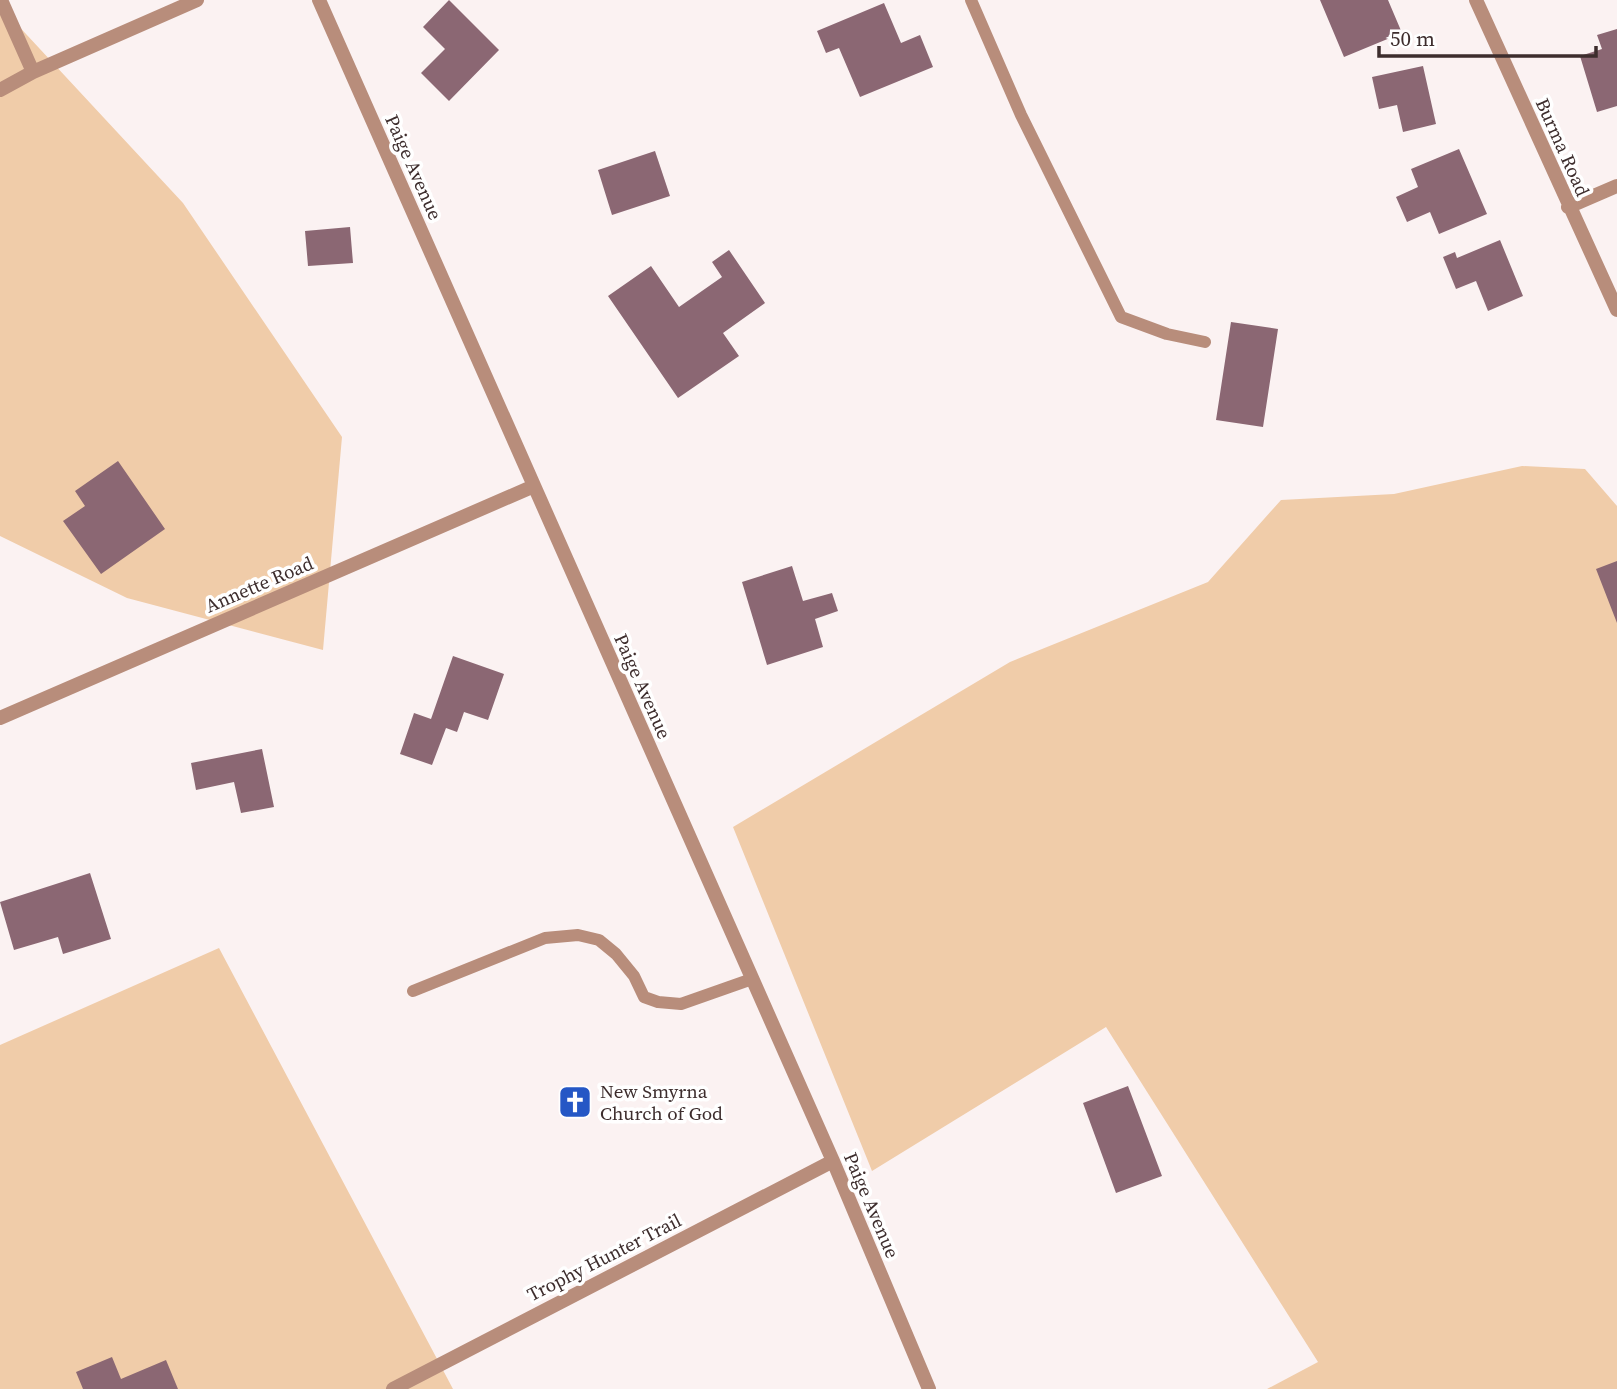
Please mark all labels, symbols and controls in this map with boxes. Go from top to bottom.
scale bar [1379,14,1596,58]
text: 50 m [1390,24,1435,53]
street label: Burma Road [1530,94,1596,200]
street label: Paige Avenue [379,110,449,224]
street label: Annette Road [201,549,317,618]
street label: Paige Avenue [608,629,678,743]
place label: New Smyrna Church of God [600,1078,723,1126]
church icon: New Smyrna Church of God [556,1083,594,1121]
street label: Paige Avenue [838,1148,906,1262]
street label: Trophy Hunter Trail [523,1207,686,1307]

